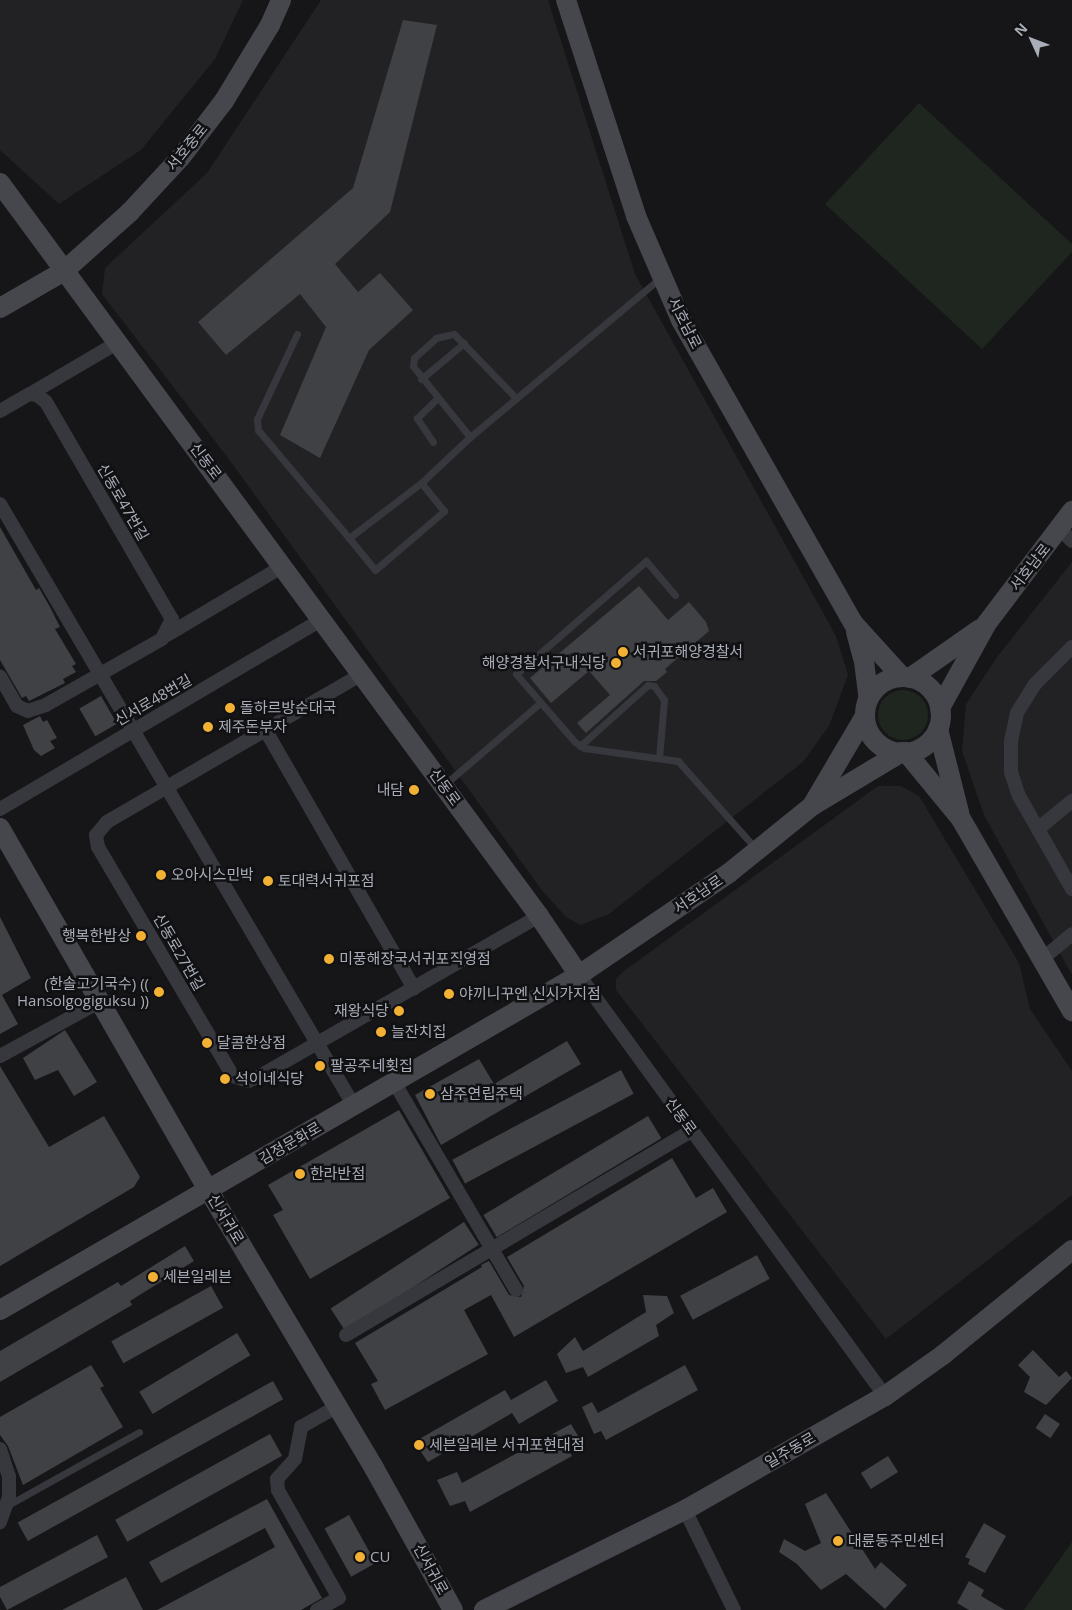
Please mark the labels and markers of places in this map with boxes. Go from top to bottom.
place label: 서귀포해양경찰서 [633,643,743,661]
marker: 서귀포해양경찰서 [617,646,629,658]
place label: 해양경찰서구내식당 [482,654,606,672]
marker: 해양경찰서구내식당 [610,657,622,669]
place label: 돌하르방순대국 [240,699,337,717]
marker: 돌하르방순대국 [224,702,236,714]
place label: 제주돈부자 [218,718,287,736]
marker: 제주돈부자 [202,721,214,733]
place label: 내담 [376,781,404,799]
marker: 내담 [408,784,420,796]
place label: 오아시스민박 [171,866,254,884]
marker: 오아시스민박 [155,869,167,881]
place label: 토대력서귀포점 [278,872,375,890]
marker: 토대력서귀포점 [262,875,274,887]
place label: 행복한밥상 [62,927,131,945]
marker: 행복한밥상 [135,930,147,942]
place label: 미풍해장국서귀포직영점 [339,950,491,968]
marker: 미풍해장국서귀포직영점 [323,953,335,965]
place label: (한솔고기국수) (( Hansolgogiguksu )) [17,974,149,1009]
place label: 야끼니꾸엔 신시가지점 [459,985,601,1003]
marker: (한솔고기국수) (( Hansolgogiguksu )) [153,986,165,998]
marker: 야끼니꾸엔 신시가지점 [443,988,455,1000]
place label: 재왕식당 [334,1002,389,1020]
marker: 재왕식당 [393,1005,405,1017]
place label: 늘잔치집 [391,1023,446,1041]
marker: 늘잔치집 [375,1026,387,1038]
place label: 달콤한상점 [217,1034,286,1052]
marker: 달콤한상점 [201,1037,213,1049]
place label: 팔공주네횟집 [330,1057,413,1075]
marker: 팔공주네횟집 [314,1060,326,1072]
place label: 석이네식당 [235,1070,304,1088]
marker: 석이네식당 [219,1073,231,1085]
place label: 삼주연립주택 [440,1085,523,1103]
marker: 삼주연립주택 [424,1088,436,1100]
place label: 한라반점 [310,1165,365,1183]
marker: 한라반점 [294,1168,306,1180]
place label: 세븐일레븐 [163,1268,232,1286]
marker: 세븐일레븐 [147,1271,159,1283]
place label: 세븐일레븐 서귀포현대점 [429,1436,585,1454]
marker: 세븐일레븐 서귀포현대점 [413,1439,425,1451]
place label: 대륜동주민센터 [848,1532,945,1550]
marker: 대륜동주민센터 [832,1535,844,1547]
place label: CU [370,1548,390,1566]
marker: CU [354,1551,366,1563]

